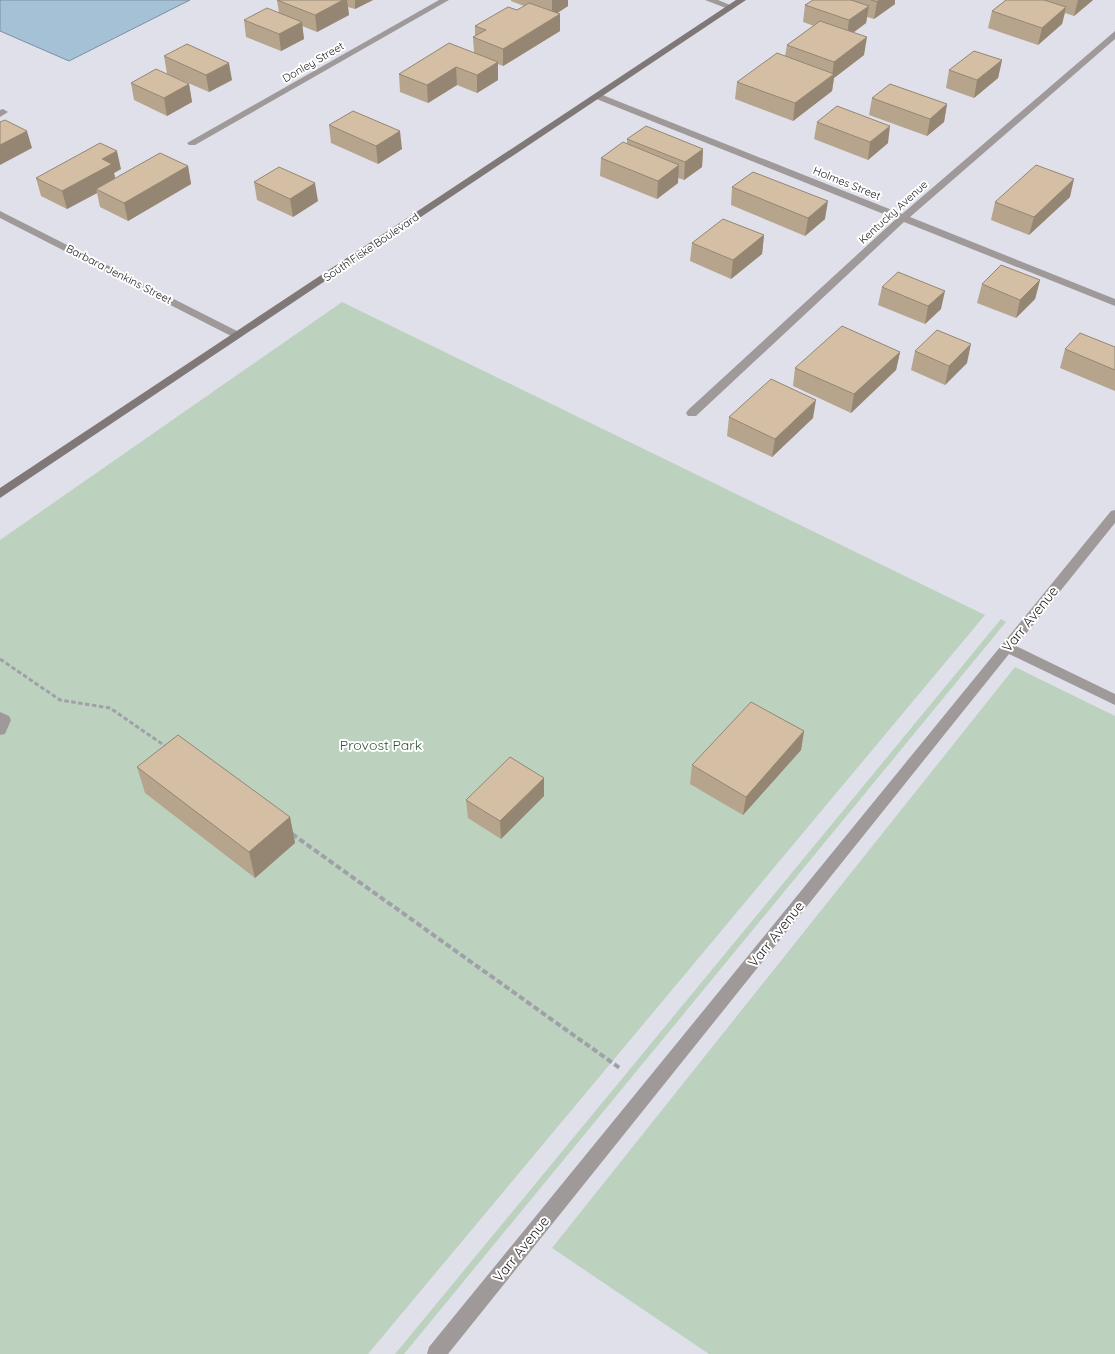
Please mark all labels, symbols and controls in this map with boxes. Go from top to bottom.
street label: Donley Street [280,39,347,85]
street label: Holmes Street [811,163,883,203]
street label: Kentucky Avenue [856,177,930,247]
street label: South Fiske Boulevard [320,210,422,284]
street label: Barbara Jenkins Street [64,241,174,307]
street label: Varr Avenue [998,582,1062,656]
park label: Provost Park [340,736,422,754]
street label: Varr Avenue [744,897,808,971]
street label: Varr Avenue [489,1212,553,1286]

